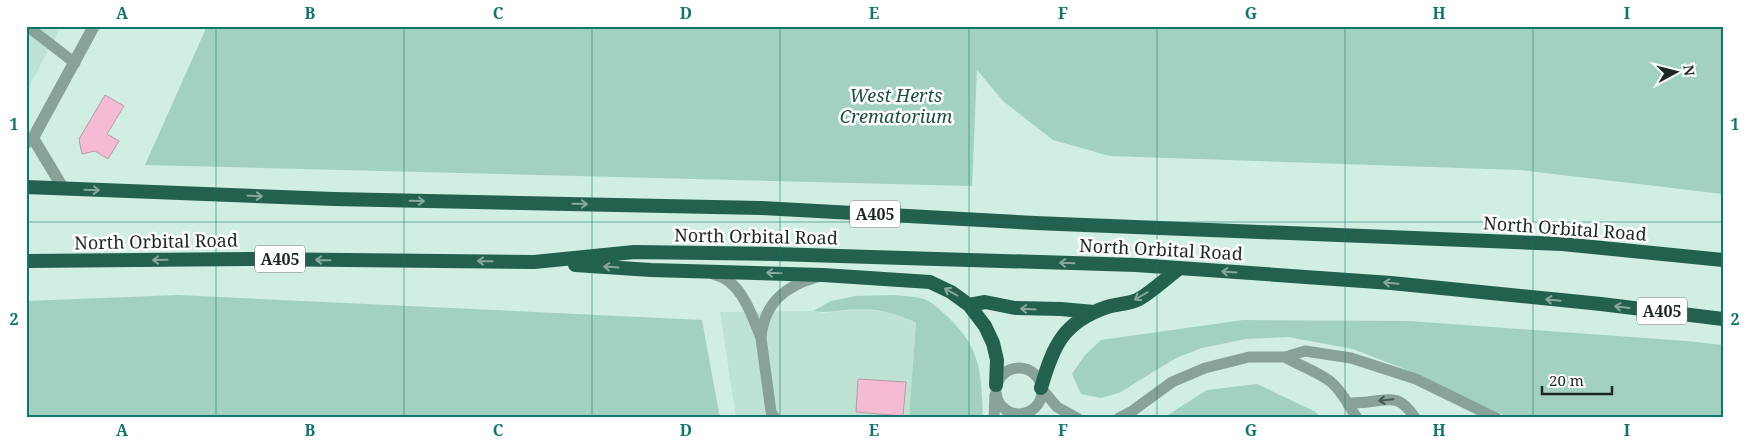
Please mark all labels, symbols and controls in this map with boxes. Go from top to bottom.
text: A [116,2,129,24]
text: B [305,2,316,24]
text: C [493,2,504,24]
text: D [680,2,692,24]
text: E [869,2,879,24]
text: F [1058,2,1068,24]
text: G [1245,2,1257,24]
text: H [1432,2,1446,24]
text: I [1624,2,1630,24]
north arrow [1652,48,1702,98]
text: N [1679,64,1700,77]
park label: West Herts Crematorium [840,83,952,128]
text: 1 [9,113,19,135]
text: 1 [1730,113,1740,135]
one-way arrow [84,185,100,194]
one-way arrow [246,191,263,201]
one-way arrow [408,196,425,206]
one-way arrow [571,199,587,208]
road number: A405 [850,200,900,228]
street label: North Orbital Road [1482,210,1648,246]
street label: North Orbital Road [674,223,838,249]
street label: North Orbital Road [74,228,238,254]
street label: North Orbital Road [1079,233,1243,265]
road number: A405 [255,245,305,272]
one-way arrow [153,255,169,264]
one-way arrow [315,255,331,264]
one-way arrow [478,257,494,266]
one-way arrow [1059,258,1075,268]
one-way arrow [604,263,620,272]
one-way arrow [1221,267,1237,276]
one-way arrow [766,268,782,277]
one-way arrow [1383,279,1399,288]
one-way arrow [944,287,958,297]
one-way arrow [1134,292,1148,302]
one-way arrow [1545,295,1561,304]
road number: A405 [1637,298,1687,324]
one-way arrow [1615,302,1631,312]
one-way arrow [1020,304,1036,313]
text: 2 [9,308,19,330]
text: 2 [1730,308,1740,330]
scale bar [1542,364,1612,396]
text: 20 m [1549,370,1584,390]
one-way arrow [1378,395,1394,405]
text: A [116,419,129,441]
text: B [305,419,316,441]
text: C [493,419,504,441]
text: D [680,419,692,441]
text: E [869,419,879,441]
text: F [1058,419,1068,441]
text: G [1245,419,1257,441]
text: H [1432,419,1446,441]
text: I [1624,419,1630,441]

